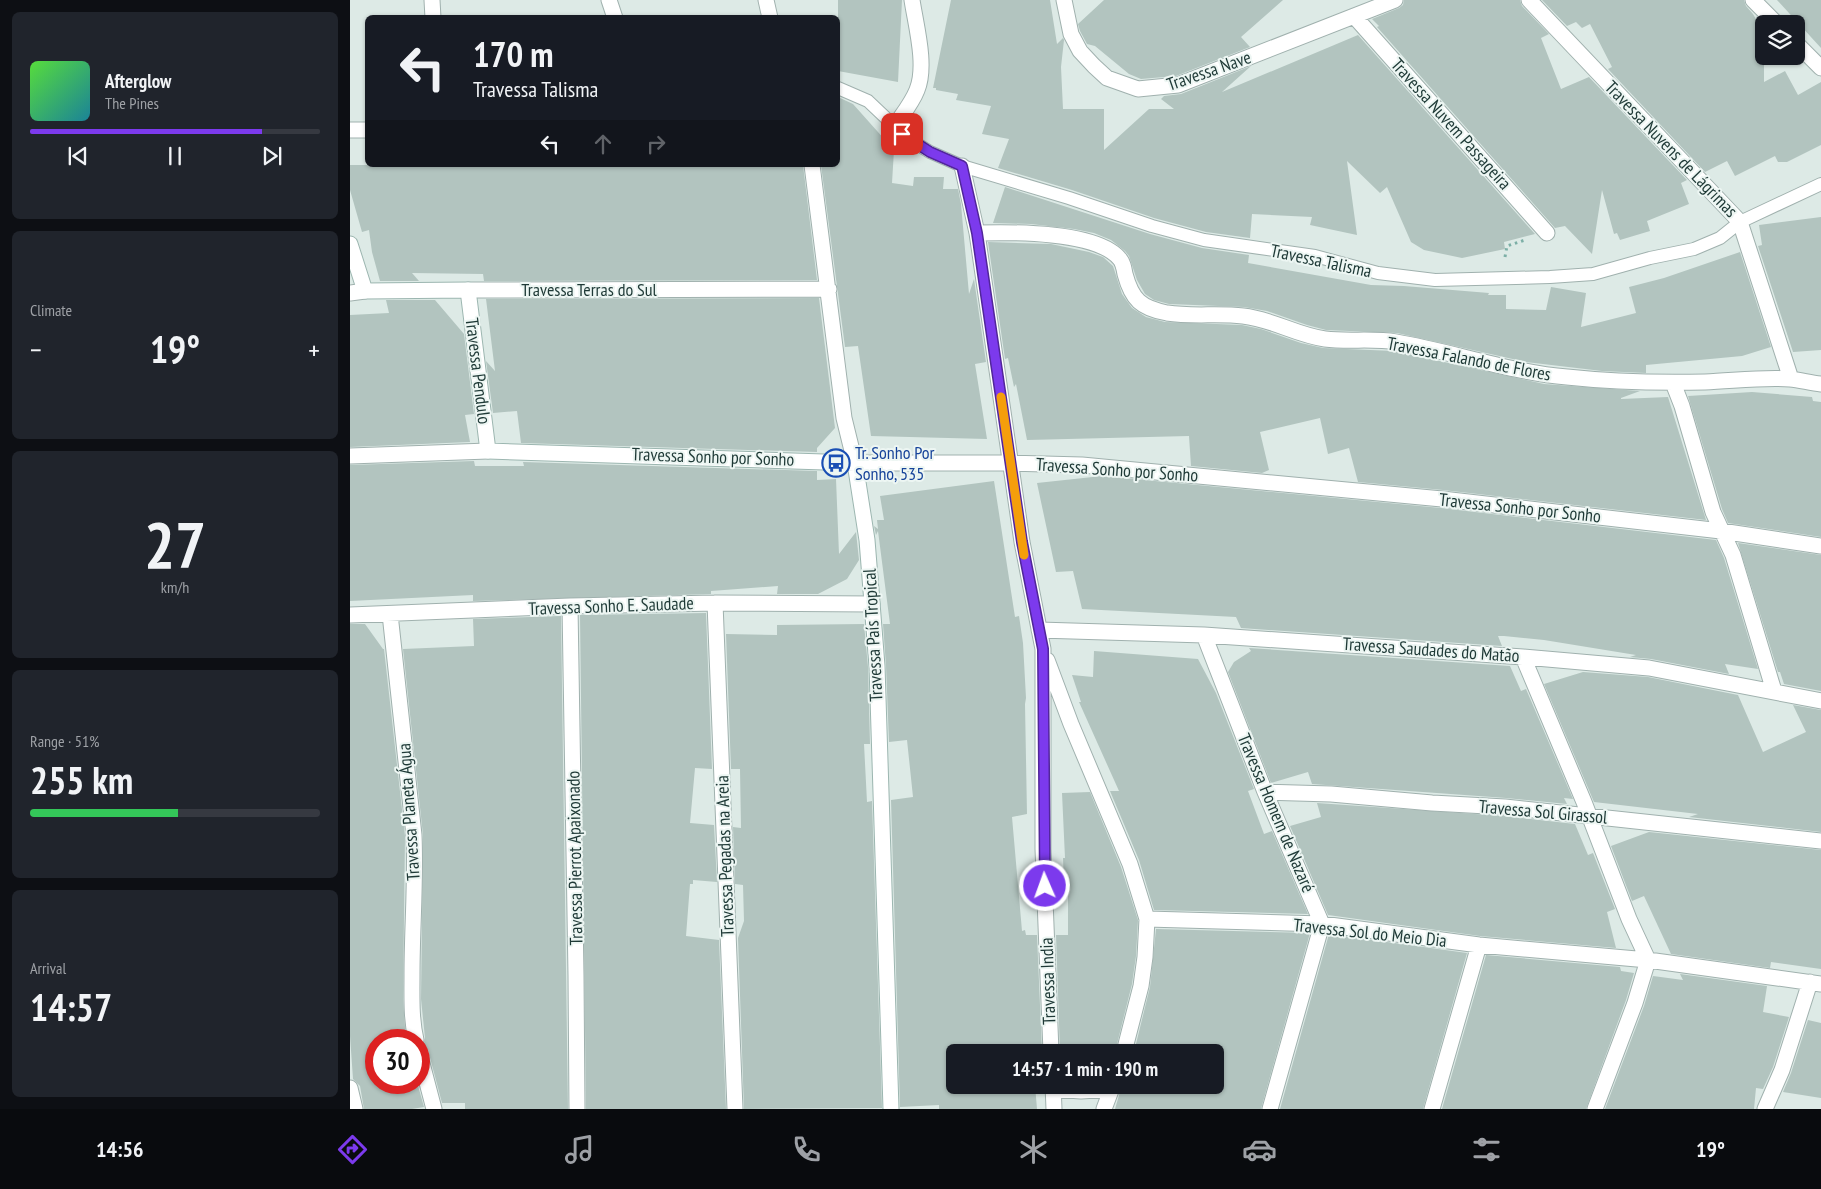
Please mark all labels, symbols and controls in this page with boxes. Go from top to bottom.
map controls [1755,15,1805,65]
button: layers [1755,15,1805,65]
text: 170 m [473,31,554,77]
icon: left [390,35,455,100]
street label: Travessa Nave [1164,45,1254,96]
street label: Travessa Nuvem Passageira [1386,53,1517,194]
text: Afterglow [105,69,171,93]
text: Travessa Talisma [473,75,598,103]
street label: Travessa Nuvens de Lágrimas [1600,75,1743,222]
text: The Pines [105,93,159,113]
pin [881,113,923,155]
icon: arrive [888,120,916,148]
icon: left [536,130,564,158]
icon: ahead [589,130,617,158]
icon: right [642,130,670,158]
icon: previous [64,142,92,170]
icon: pause [161,142,189,170]
icon: next [258,142,286,170]
street label: Travessa Talisma [1269,239,1374,282]
street label: Travessa Terras do Sul [521,278,658,301]
text: Climate [30,300,72,320]
street label: Travessa Pendulo [461,317,496,426]
text: 19° [150,324,200,373]
text: − [30,331,42,368]
text: + [308,331,320,368]
street label: Travessa Falando de Flores [1385,331,1553,386]
place label: Tr. Sonho Por Sonho, 535 [855,441,935,485]
street label: Travessa Sonho por Sonho [631,442,795,471]
bus stop icon: Tr. Sonho Por Sonho, 535 [821,448,851,478]
street label: Travessa Sonho por Sonho [1035,452,1199,487]
street label: Travessa Sonho por Sonho [1438,488,1602,527]
text: 27 [144,502,206,586]
street label: Travessa País Tropical [857,567,887,702]
text: km/h [161,577,189,597]
street label: Travessa Sonho E. Saudade [528,591,694,620]
street label: Travessa Saudades do Matão [1342,632,1520,667]
street label: Travessa Homem de Nazaré [1233,730,1320,896]
text: Range · 51% [30,731,99,751]
street label: Travessa Planeta Água [392,743,425,882]
text: 255 km [30,755,133,804]
street label: Travessa Pierrot Apaixonado [561,770,588,946]
street label: Travessa Pegadas na Areia [710,775,739,937]
street label: Travessa Sol Girassol [1478,794,1609,829]
position arrow [1018,859,1070,911]
street label: Travessa Sol do Meio Dia [1292,913,1448,952]
street label: Travessa India [1034,937,1061,1025]
text: Arrival [30,958,66,978]
text: 14:57 [30,982,112,1031]
speed limit sign: 30 [365,1029,430,1094]
text: 14:57 · 1 min · 190 m [1012,1057,1158,1081]
icon: directions [335,1132,370,1167]
icon: music [562,1132,597,1167]
icon: phone [789,1132,824,1167]
icon: climate [1016,1132,1051,1167]
icon: car [1242,1132,1277,1167]
icon: filters [1469,1132,1504,1167]
text: 14:56 [96,1135,143,1163]
text: 19° [1696,1135,1725,1163]

